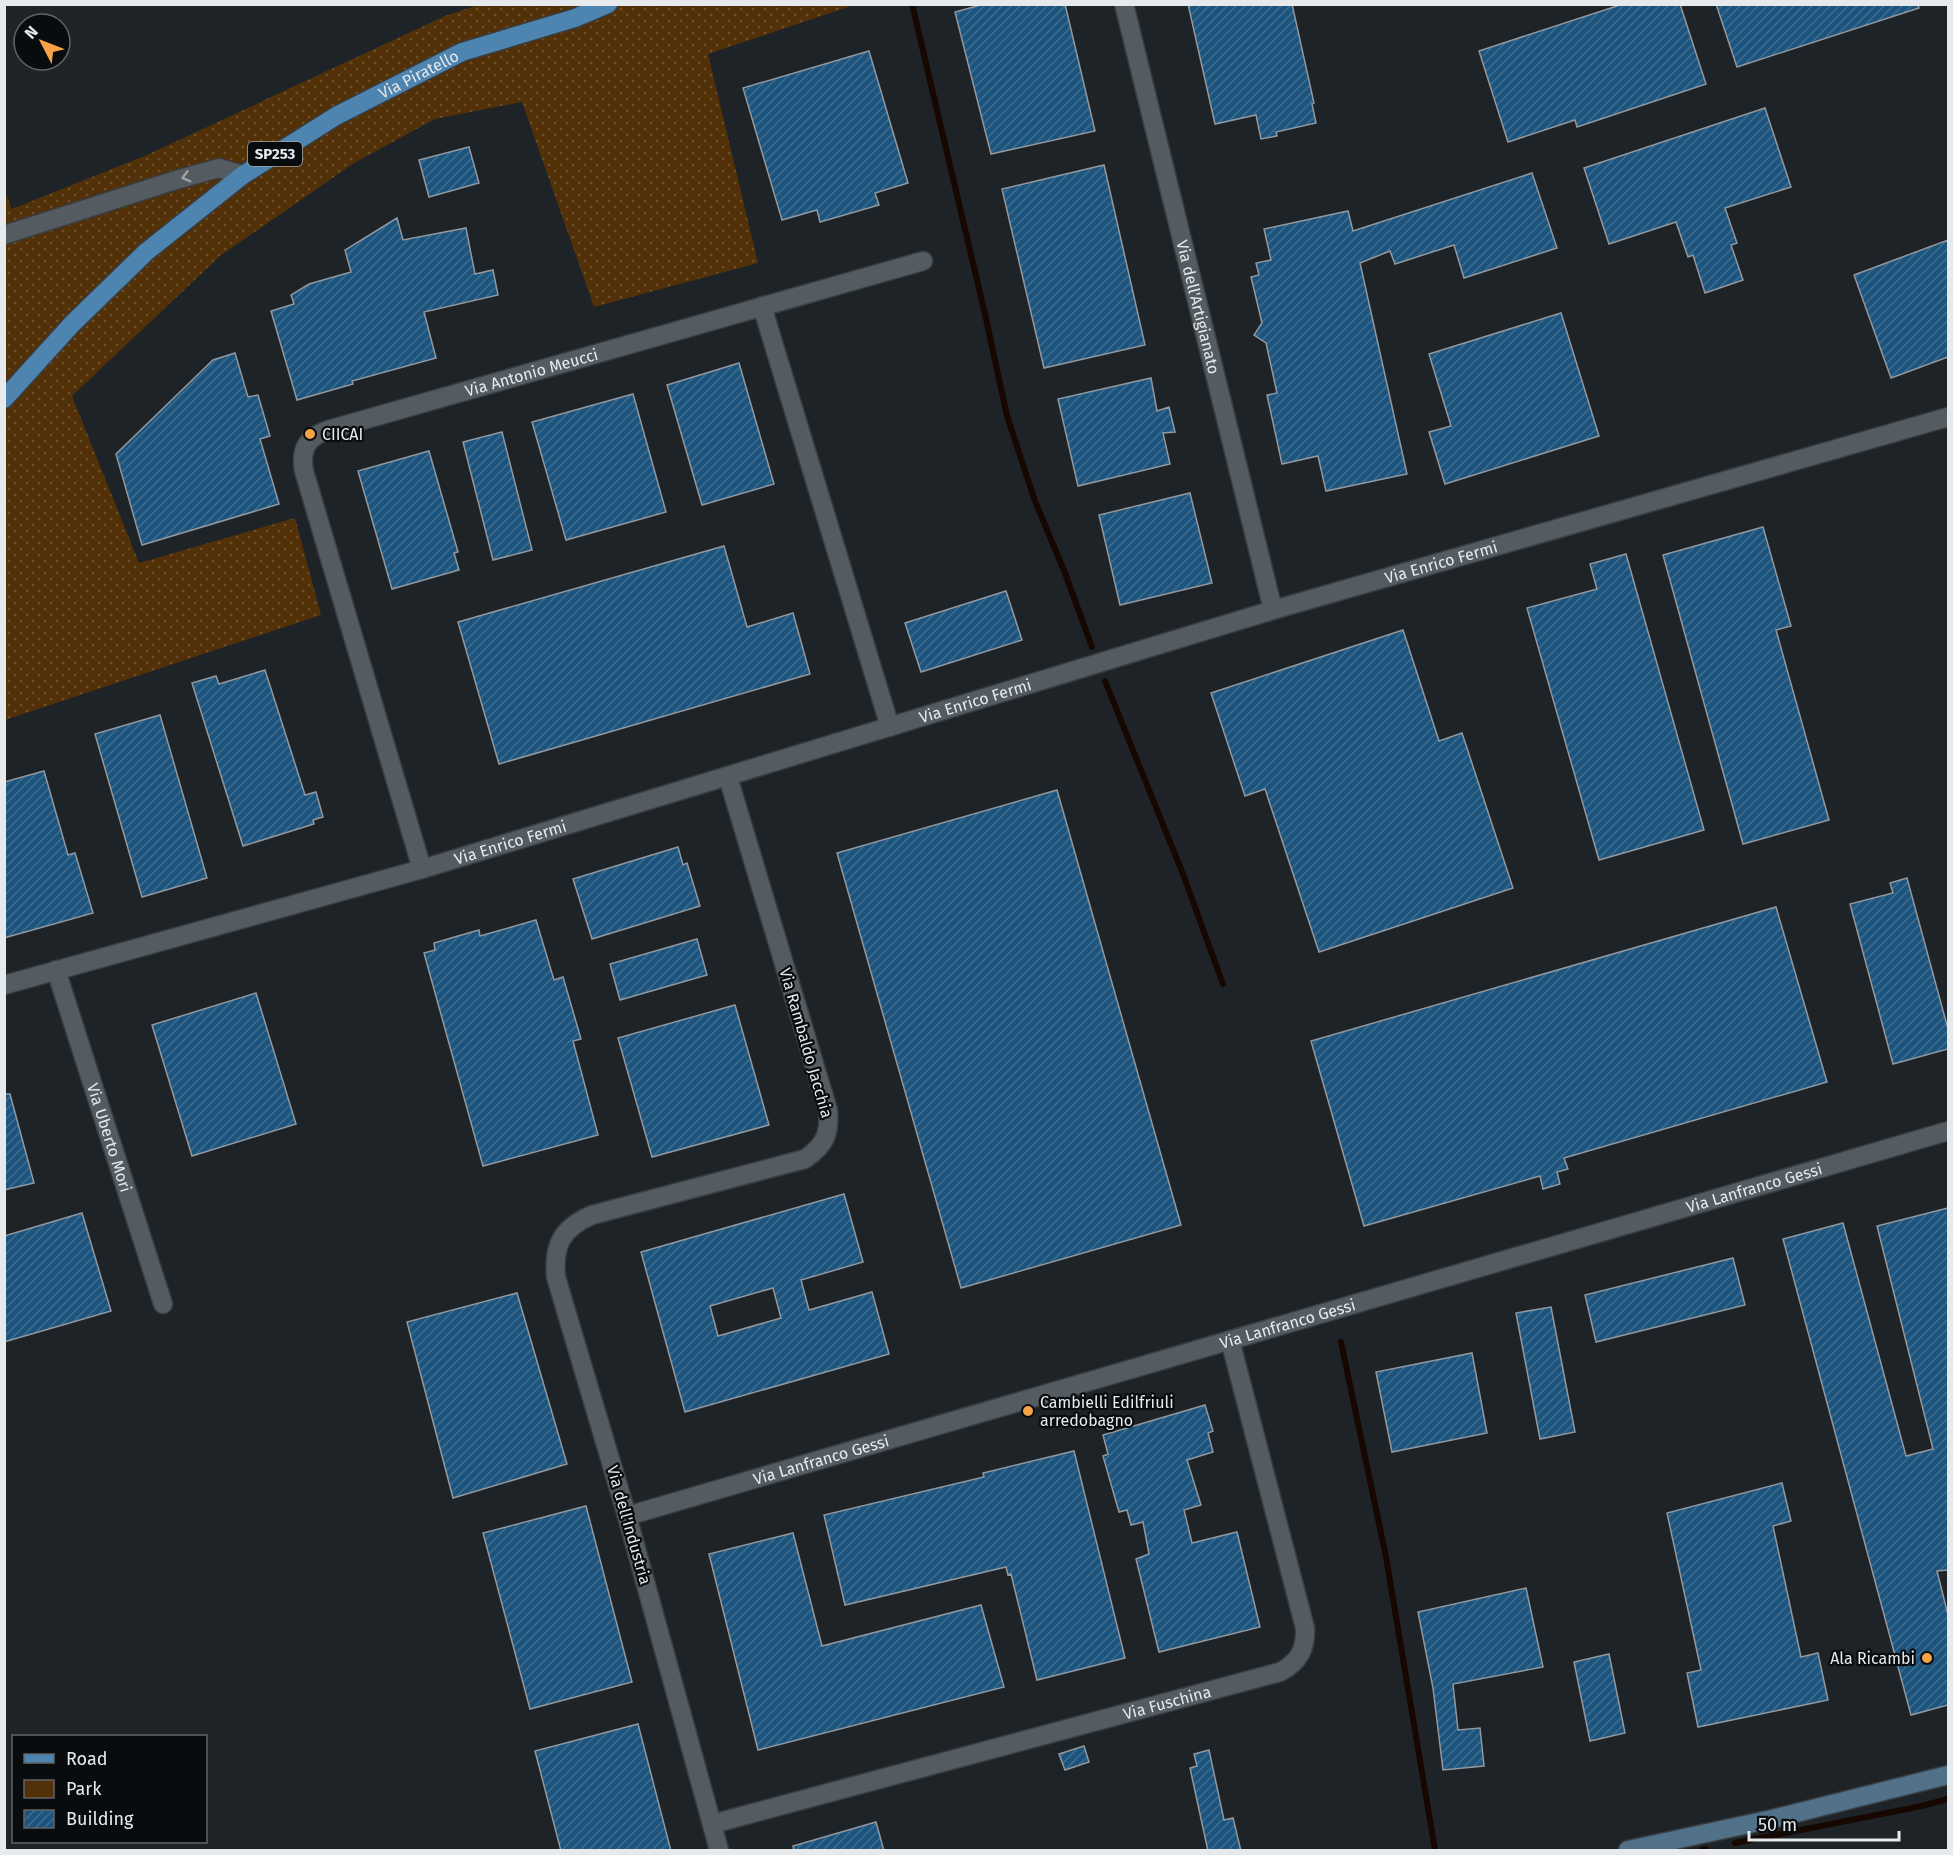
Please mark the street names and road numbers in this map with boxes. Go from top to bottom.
street label: Via Piratello [375,46,462,102]
road number: SP253 [248,142,302,166]
street label: Via dell'Artigianato [1173,238,1224,376]
street label: Via Antonio Meucci [463,344,600,400]
street label: Via Enrico Fermi [1382,537,1499,587]
street label: Via Enrico Fermi [917,675,1034,727]
street label: Via Enrico Fermi [452,816,569,868]
street label: Via Rambaldo Jacchia [775,966,837,1120]
street label: Via Uberto Mori [83,1081,136,1194]
street label: Via Lanfranco Gessi [1684,1159,1824,1216]
street label: Via Lanfranco Gessi [1217,1295,1358,1352]
street label: Via Lanfranco Gessi [751,1431,891,1488]
street label: Via dell'Industria [603,1463,655,1587]
street label: Via Fuschina [1121,1681,1213,1723]

